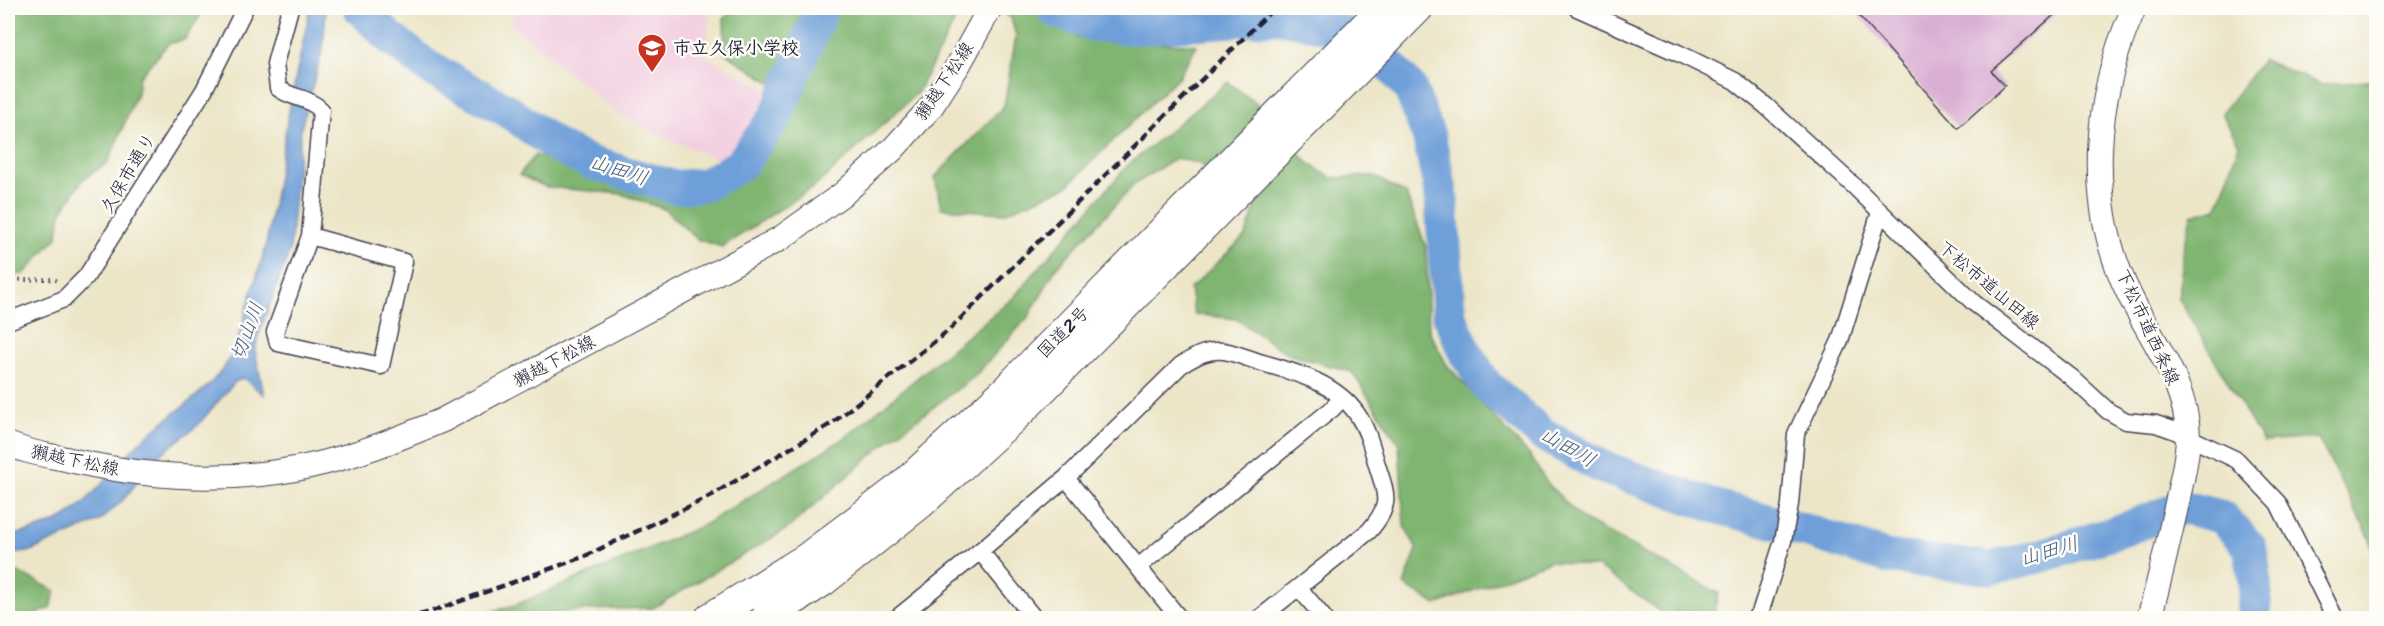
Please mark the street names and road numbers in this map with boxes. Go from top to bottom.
street label: 獺越下松線 [906,35,982,127]
street label: 久保市通り [91,126,165,220]
street label: 下松市道山田線 [1930,232,2048,338]
street label: 下松市道西条線 [2107,263,2189,391]
street label: 国道2号 [1029,298,1097,366]
street label: 獺越下松線 [507,326,601,396]
street label: 獺越下松線 [28,435,122,485]

